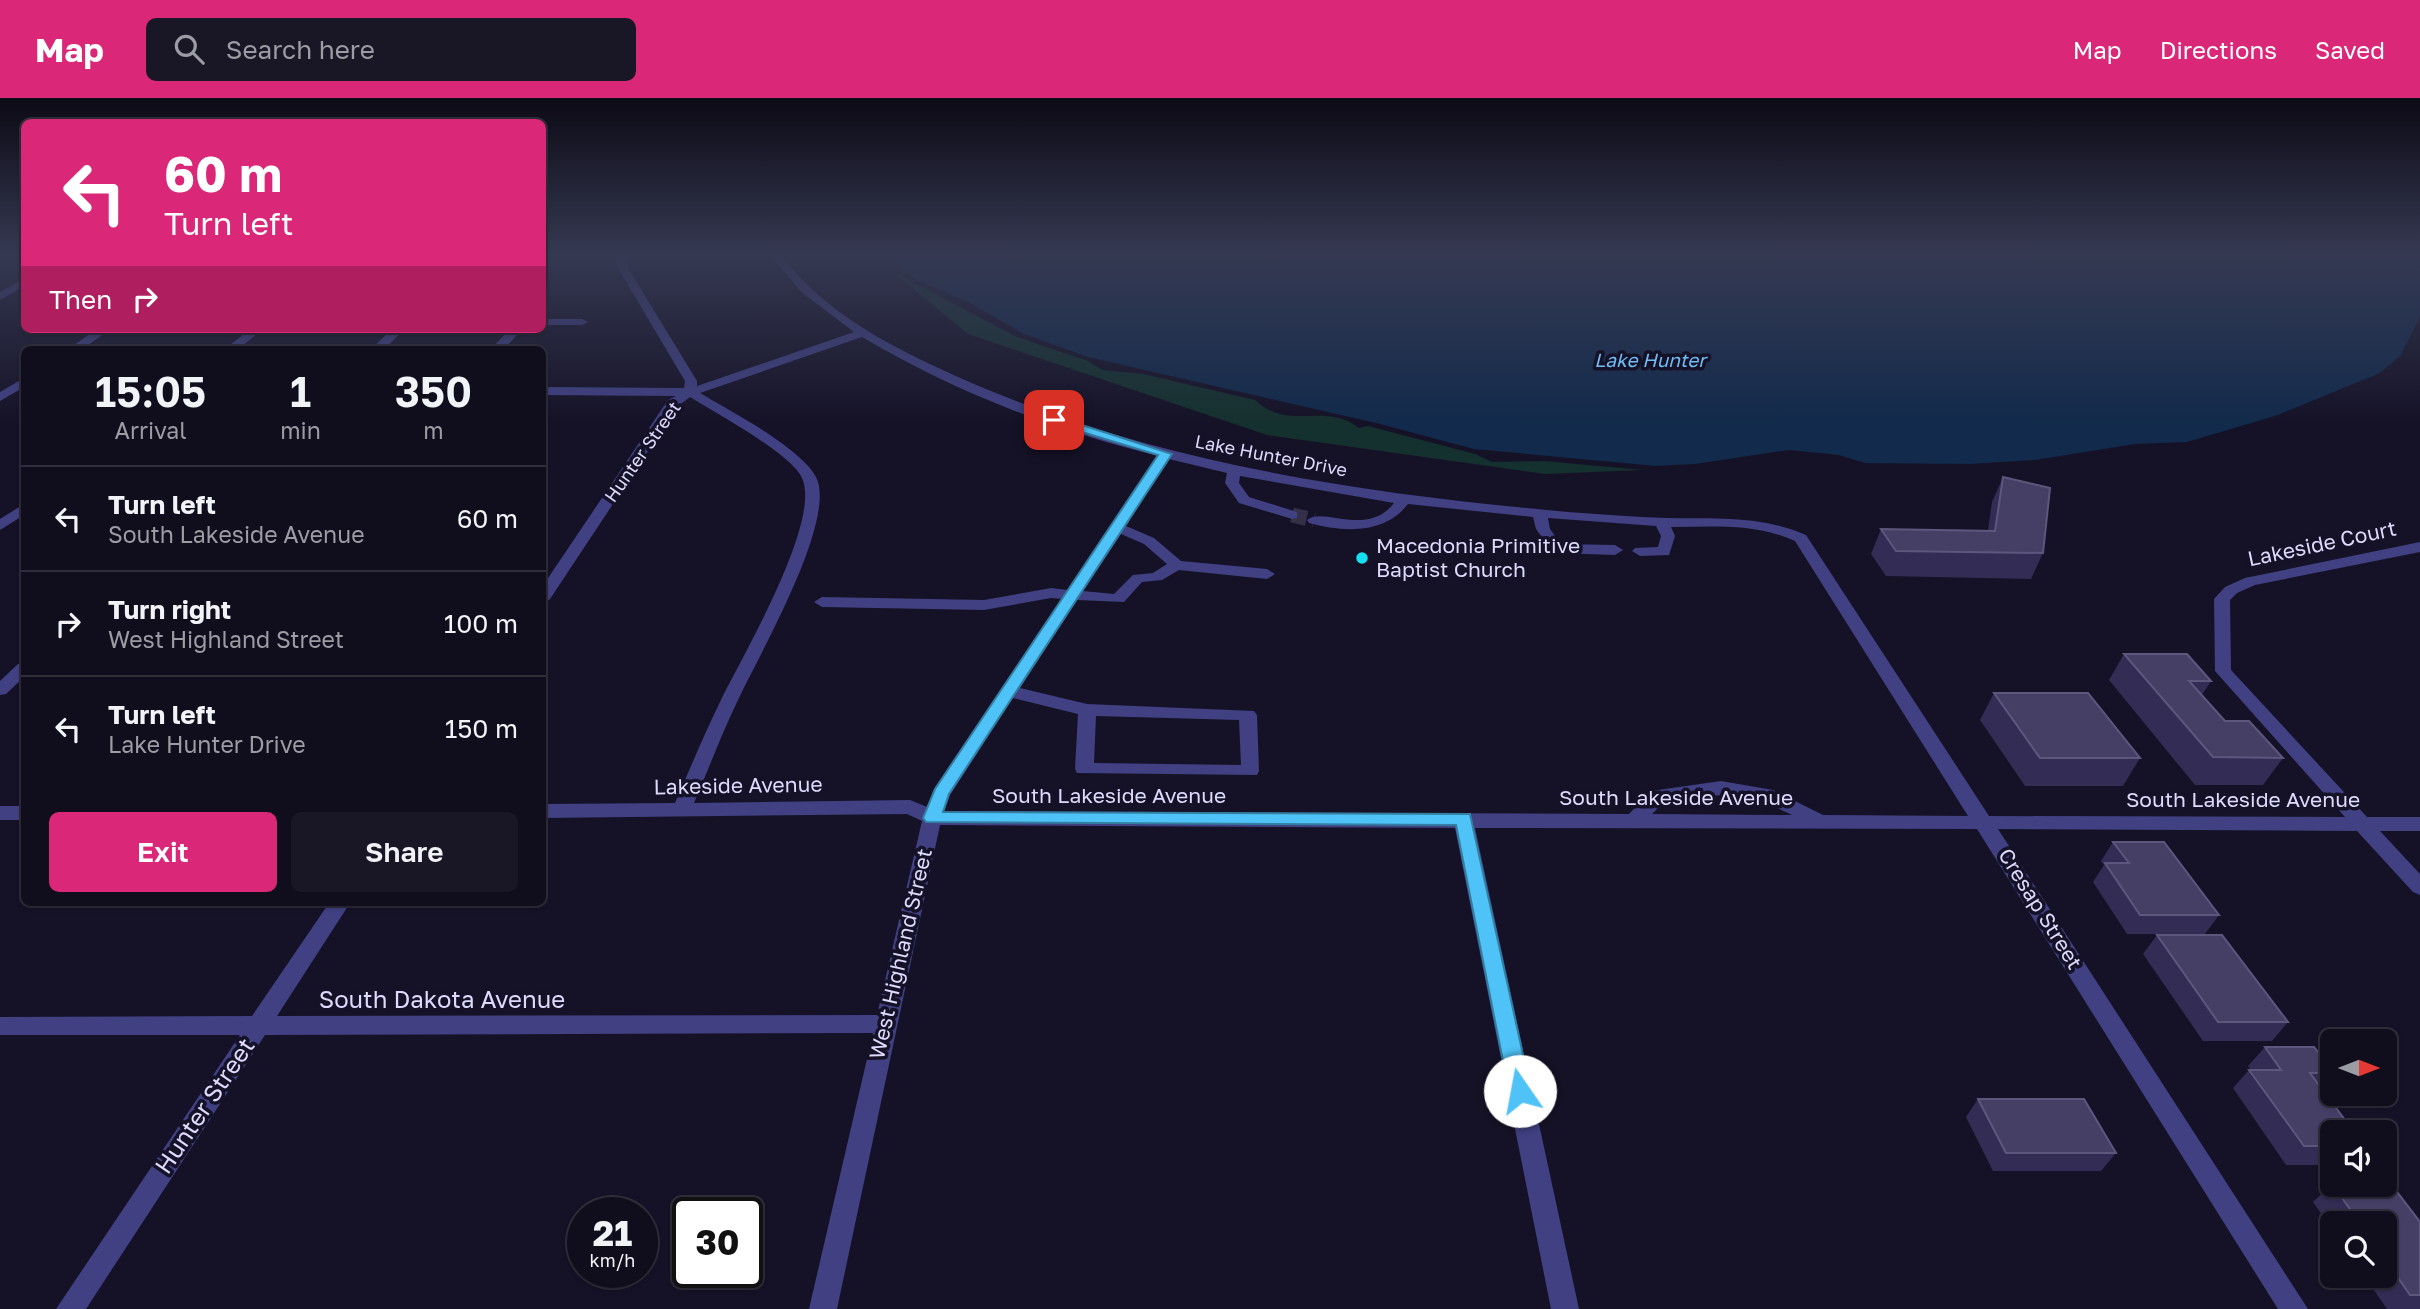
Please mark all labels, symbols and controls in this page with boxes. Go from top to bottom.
search box [146,18,636,81]
text: Map [35,30,104,69]
icon: search [170,30,208,68]
text: Search here [226,34,375,65]
text: Map [2073,35,2122,64]
text: Directions [2160,35,2277,64]
text: Saved [2315,35,2385,64]
text: 60 m [164,144,282,203]
icon: left [49,147,140,238]
text: Turn left [164,204,293,242]
icon: right [126,280,164,318]
text: Then [49,284,112,315]
water label: Lake Hunter [1594,348,1708,371]
text: 15:05 [95,366,206,416]
text: 1 [290,366,311,416]
text: 350 [395,366,472,416]
pin [1024,390,1084,450]
street label: Hunter Street [599,397,685,506]
icon: arrive [1035,401,1073,439]
text: Arrival [115,416,187,444]
text: min [280,416,321,444]
text: m [423,416,444,444]
street label: Lake Hunter Drive [1193,429,1349,481]
text: Turn left [108,489,216,520]
icon: left [49,500,87,538]
text: 60 m [457,503,518,534]
street label: Lakeside Court [2245,515,2399,571]
text: South Lakeside Avenue [108,520,365,548]
place label: Macedonia Primitive Baptist Church [1376,532,1580,582]
marker: Macedonia Primitive Baptist Church [1354,550,1370,566]
text: Turn right [108,594,231,625]
icon: right [49,605,87,643]
text: 100 m [444,608,518,639]
text: West Highland Street [108,625,344,653]
text: Turn left [108,699,216,730]
icon: left [49,710,87,748]
text: 150 m [445,713,518,744]
text: Lake Hunter Drive [108,730,306,758]
street label: Lakeside Avenue [653,771,823,799]
street label: South Lakeside Avenue [992,782,1226,808]
street label: South Lakeside Avenue [1559,784,1793,810]
street label: South Lakeside Avenue [2126,786,2360,812]
button: Exit [49,812,277,892]
button: Share [291,812,518,892]
street label: Cresap Street [1993,843,2088,974]
street label: West Highland Street [863,846,937,1062]
street label: South Dakota Avenue [319,984,565,1013]
north arrow [2320,1029,2398,1106]
map controls [2320,1029,2397,1288]
street label: Hunter Street [148,1032,260,1178]
position arrow [1483,1054,1557,1128]
button: sound [2320,1120,2397,1197]
speed limit sign: 30 [672,1197,763,1288]
button: search [2320,1211,2397,1288]
text: 21 [593,1212,632,1254]
text: km/h [590,1249,635,1271]

